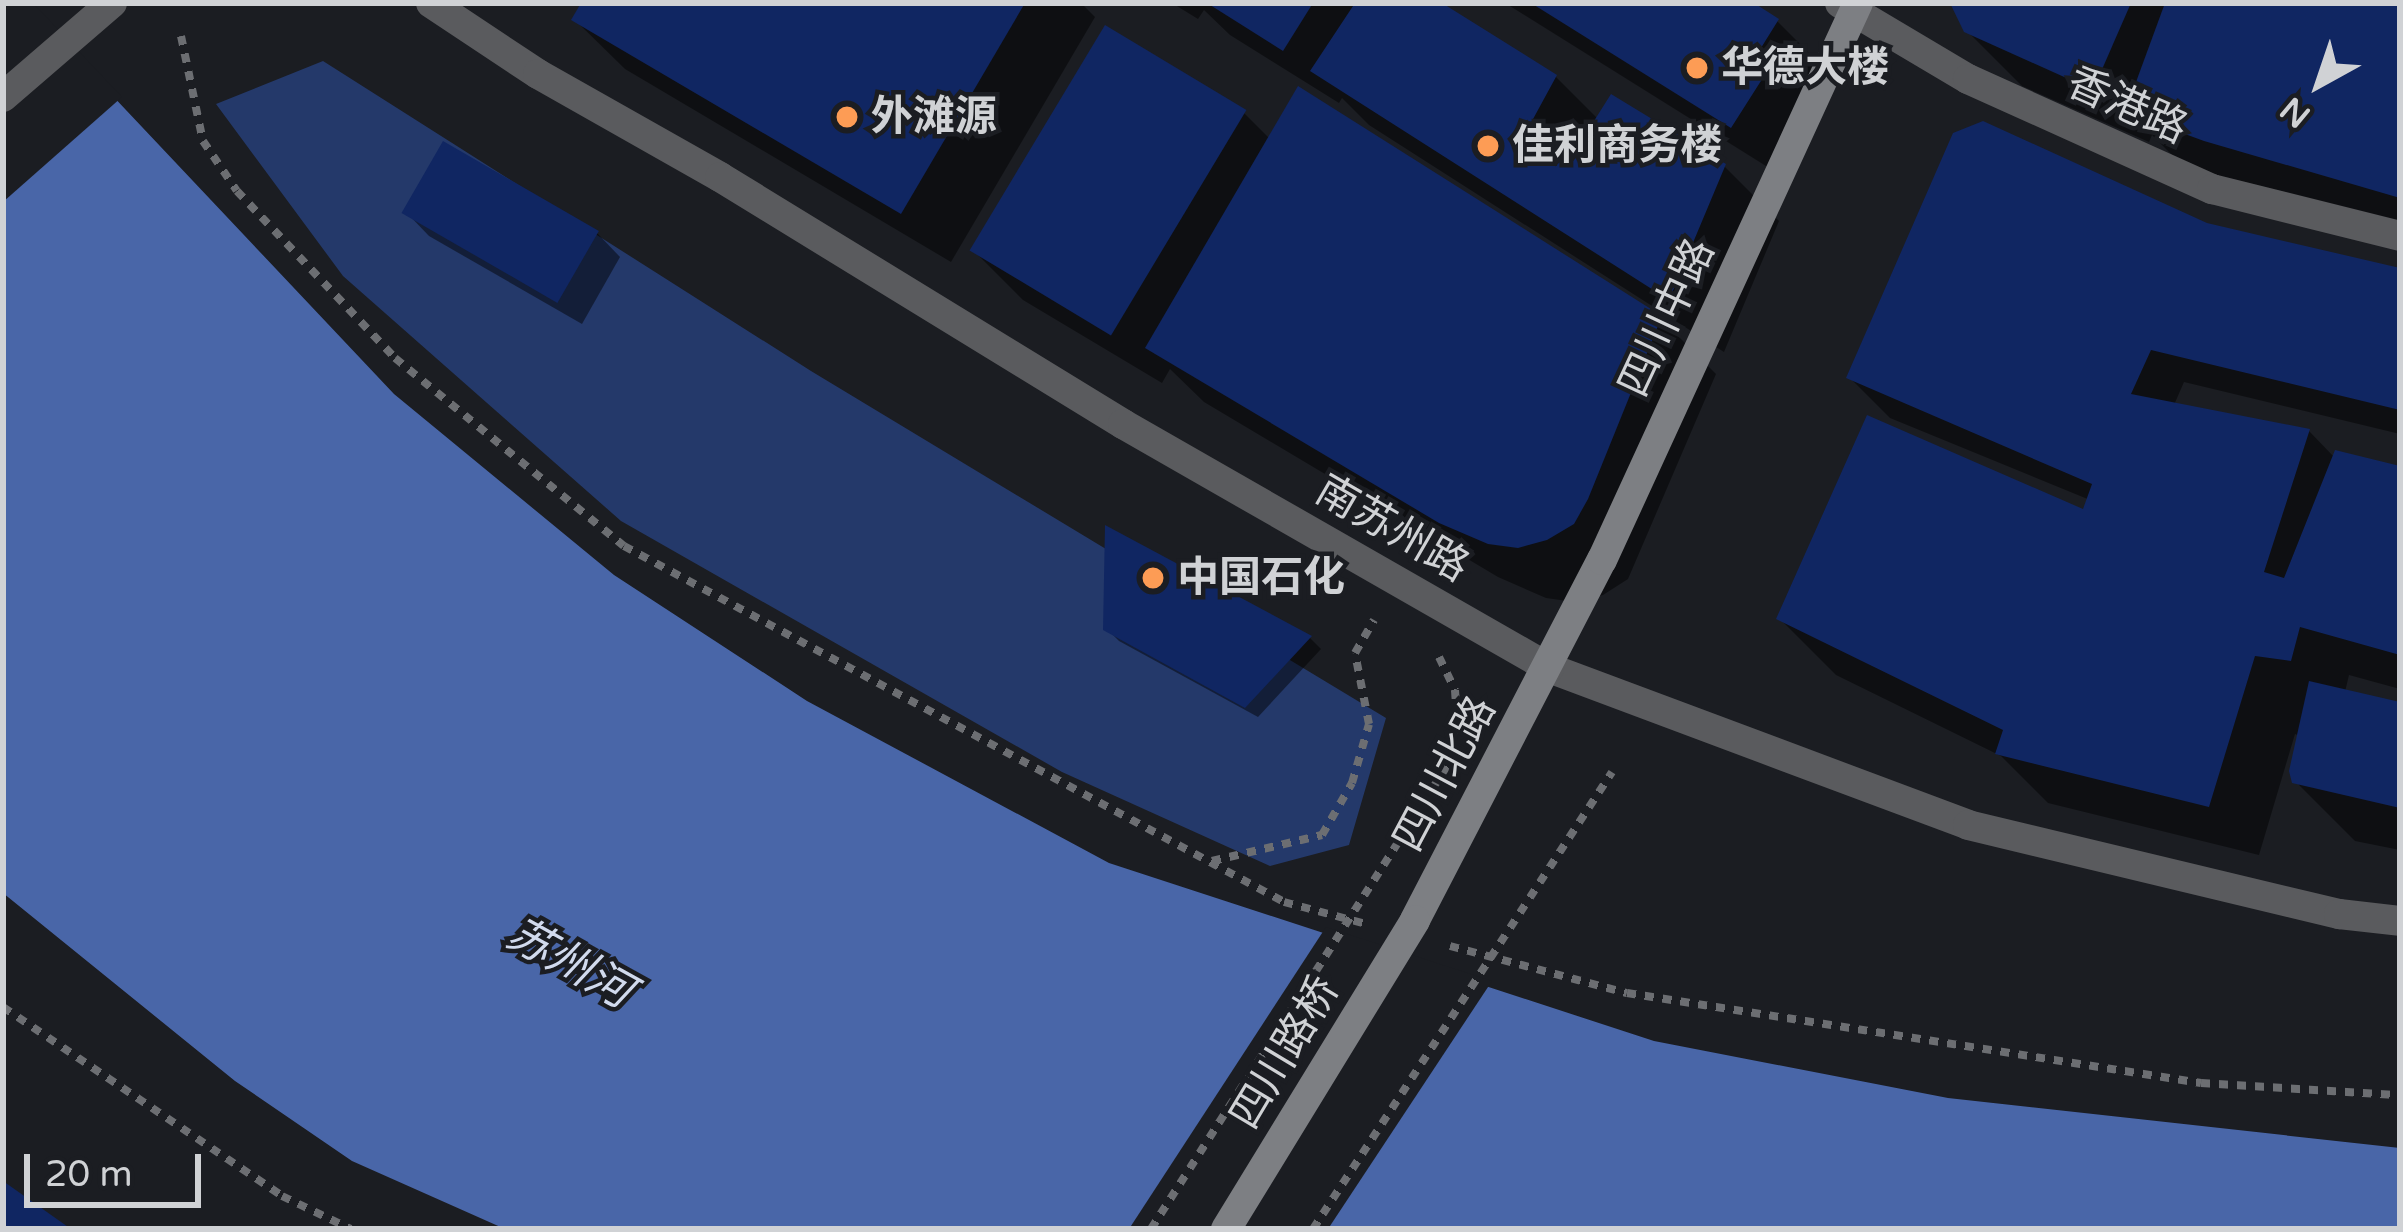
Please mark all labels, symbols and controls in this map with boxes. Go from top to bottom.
north arrow [2259,24,2379,144]
place label: 华德大楼 [1721,43,1889,93]
marker: 华德大楼 [1684,55,1710,81]
street label: 香港路 [2059,57,2195,155]
text: N [2273,89,2318,135]
place label: 外滩源 [871,92,997,142]
marker: 外滩源 [834,104,860,130]
place label: 佳利商务楼 [1512,121,1722,171]
marker: 佳利商务楼 [1475,133,1501,159]
street label: 四川中路 [1609,231,1725,405]
street label: 南苏州路 [1307,465,1477,593]
place label: 中国石化 [1177,553,1345,603]
marker: 中国石化 [1140,565,1166,591]
street label: 四川北路 [1383,688,1507,860]
water label: 苏州河 [497,908,641,1020]
street label: 四川路桥 [1220,968,1350,1138]
scale bar [30,1130,207,1204]
text: 20 m [45,1153,133,1196]

